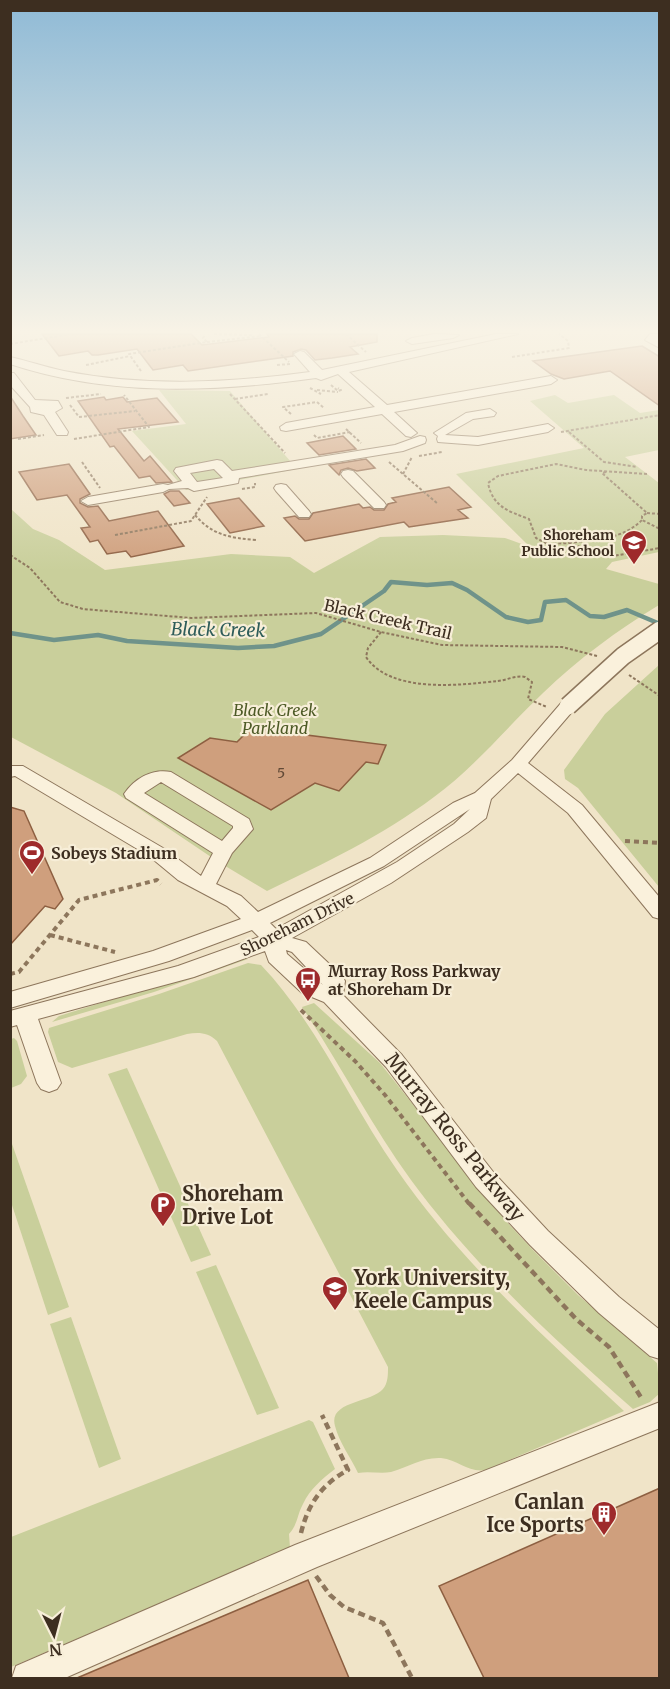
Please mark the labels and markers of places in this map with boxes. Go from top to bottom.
place label: Shoreham Public School [521,526,614,560]
school or university icon: Shoreham Public School [619,528,649,566]
sports icon: Sobeys Stadium [17,838,47,876]
place label: Sobeys Stadium [51,843,177,863]
place label: Murray Ross Parkway at Shoreham Dr [328,961,501,999]
bus stop icon: Murray Ross Parkway at Shoreham Dr [293,965,323,1003]
place label: Shoreham Drive Lot [182,1181,283,1229]
parking icon: Shoreham Drive Lot [148,1190,178,1228]
place label: York University, Keele Campus [353,1265,510,1313]
school or university icon: York University, Keele Campus [320,1274,350,1312]
place label: Canlan Ice Sports [486,1489,584,1537]
building icon: Canlan Ice Sports [589,1499,619,1537]

